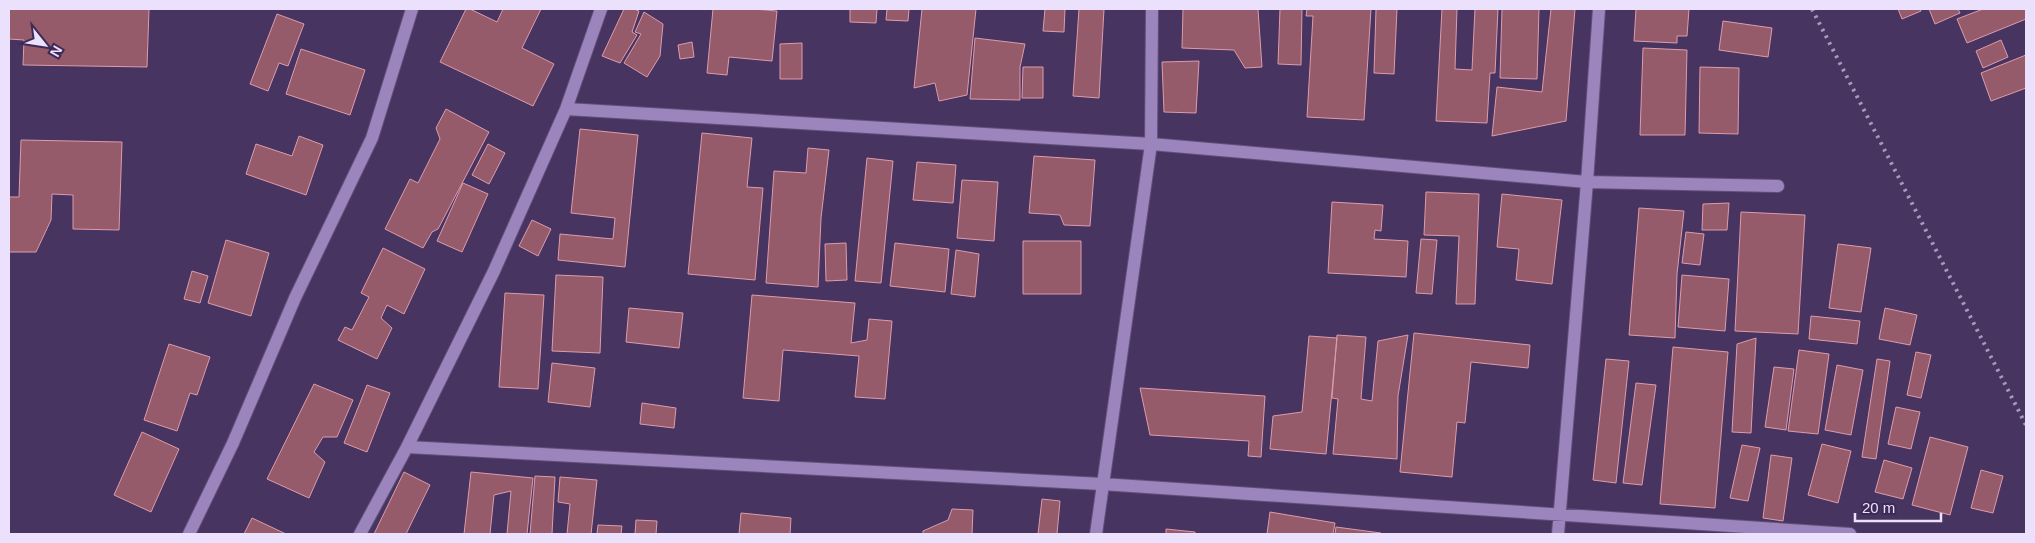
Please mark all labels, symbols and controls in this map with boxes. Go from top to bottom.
north arrow [20,20,70,70]
text: N [47,43,66,60]
scale bar [1855,490,1941,522]
text: 20 m [1862,499,1895,516]

